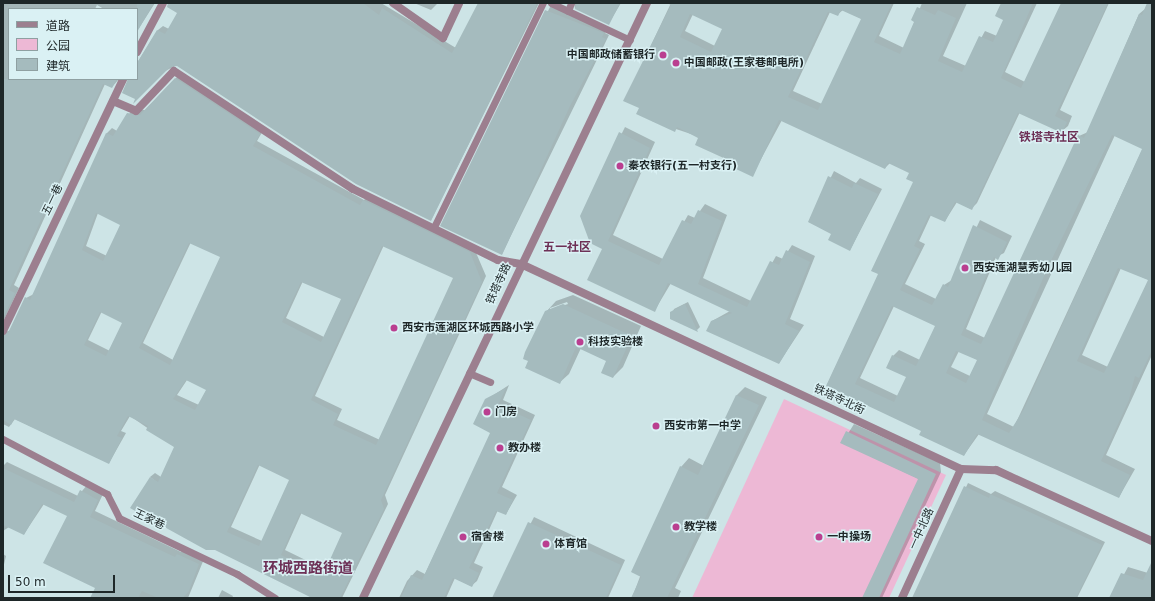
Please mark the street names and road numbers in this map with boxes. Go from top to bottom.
street label: 五一巷 [40,182,66,218]
street label: 铁塔寺路 [484,261,514,307]
street label: 铁塔寺北街 [811,382,867,418]
street label: 一中北路 [907,506,937,552]
street label: 王家巷 [131,507,167,533]

